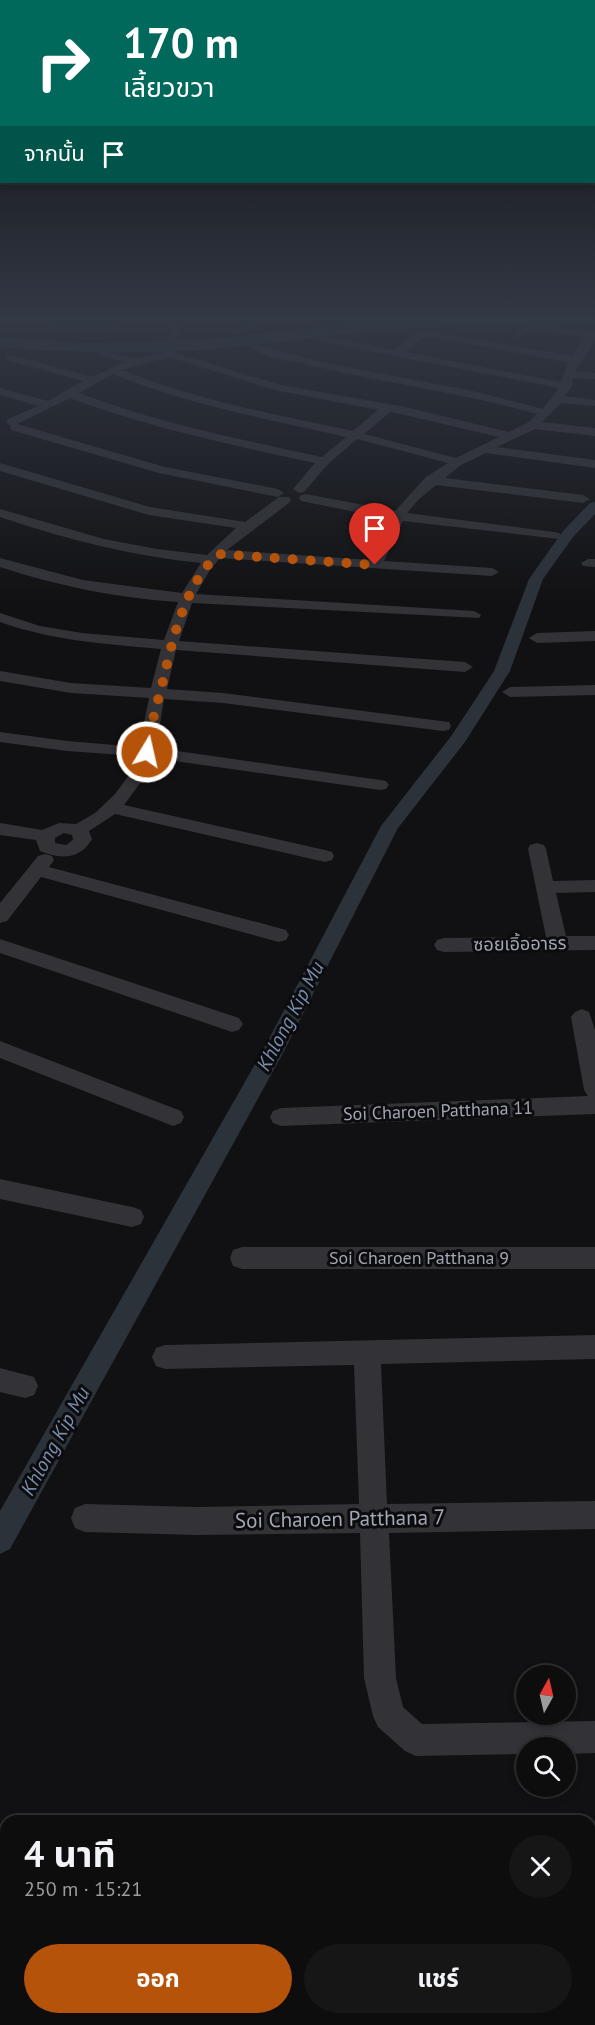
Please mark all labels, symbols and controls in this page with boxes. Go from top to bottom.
text: 170 m [123,15,239,70]
icon: right [24,24,102,102]
text: เลี้ยวขวา [123,70,214,104]
icon: arrive [97,138,130,171]
text: จากนั้น [24,139,85,167]
pin [349,503,400,565]
icon: arrive [358,512,391,545]
position arrow [115,720,179,784]
street label: ซอยเอิ้ออาธร [473,931,567,956]
water label: Khlong Kip Mu [250,957,330,1075]
street label: Soi Charoen Patthana 11 [343,1096,533,1125]
street label: Soi Charoen Patthana 9 [329,1246,509,1269]
water label: Khlong Kip Mu [14,1382,96,1500]
street label: Soi Charoen Patthana 7 [235,1503,445,1534]
north arrow [516,1665,576,1725]
map controls [516,1665,576,1797]
button: search [516,1737,576,1797]
text: 4 นาที [24,1830,116,1877]
button: close [509,1835,572,1898]
text: 250 m · 15:21 [24,1876,142,1902]
button: ออก [24,1944,292,2013]
button: แชร์ [304,1944,572,2013]

